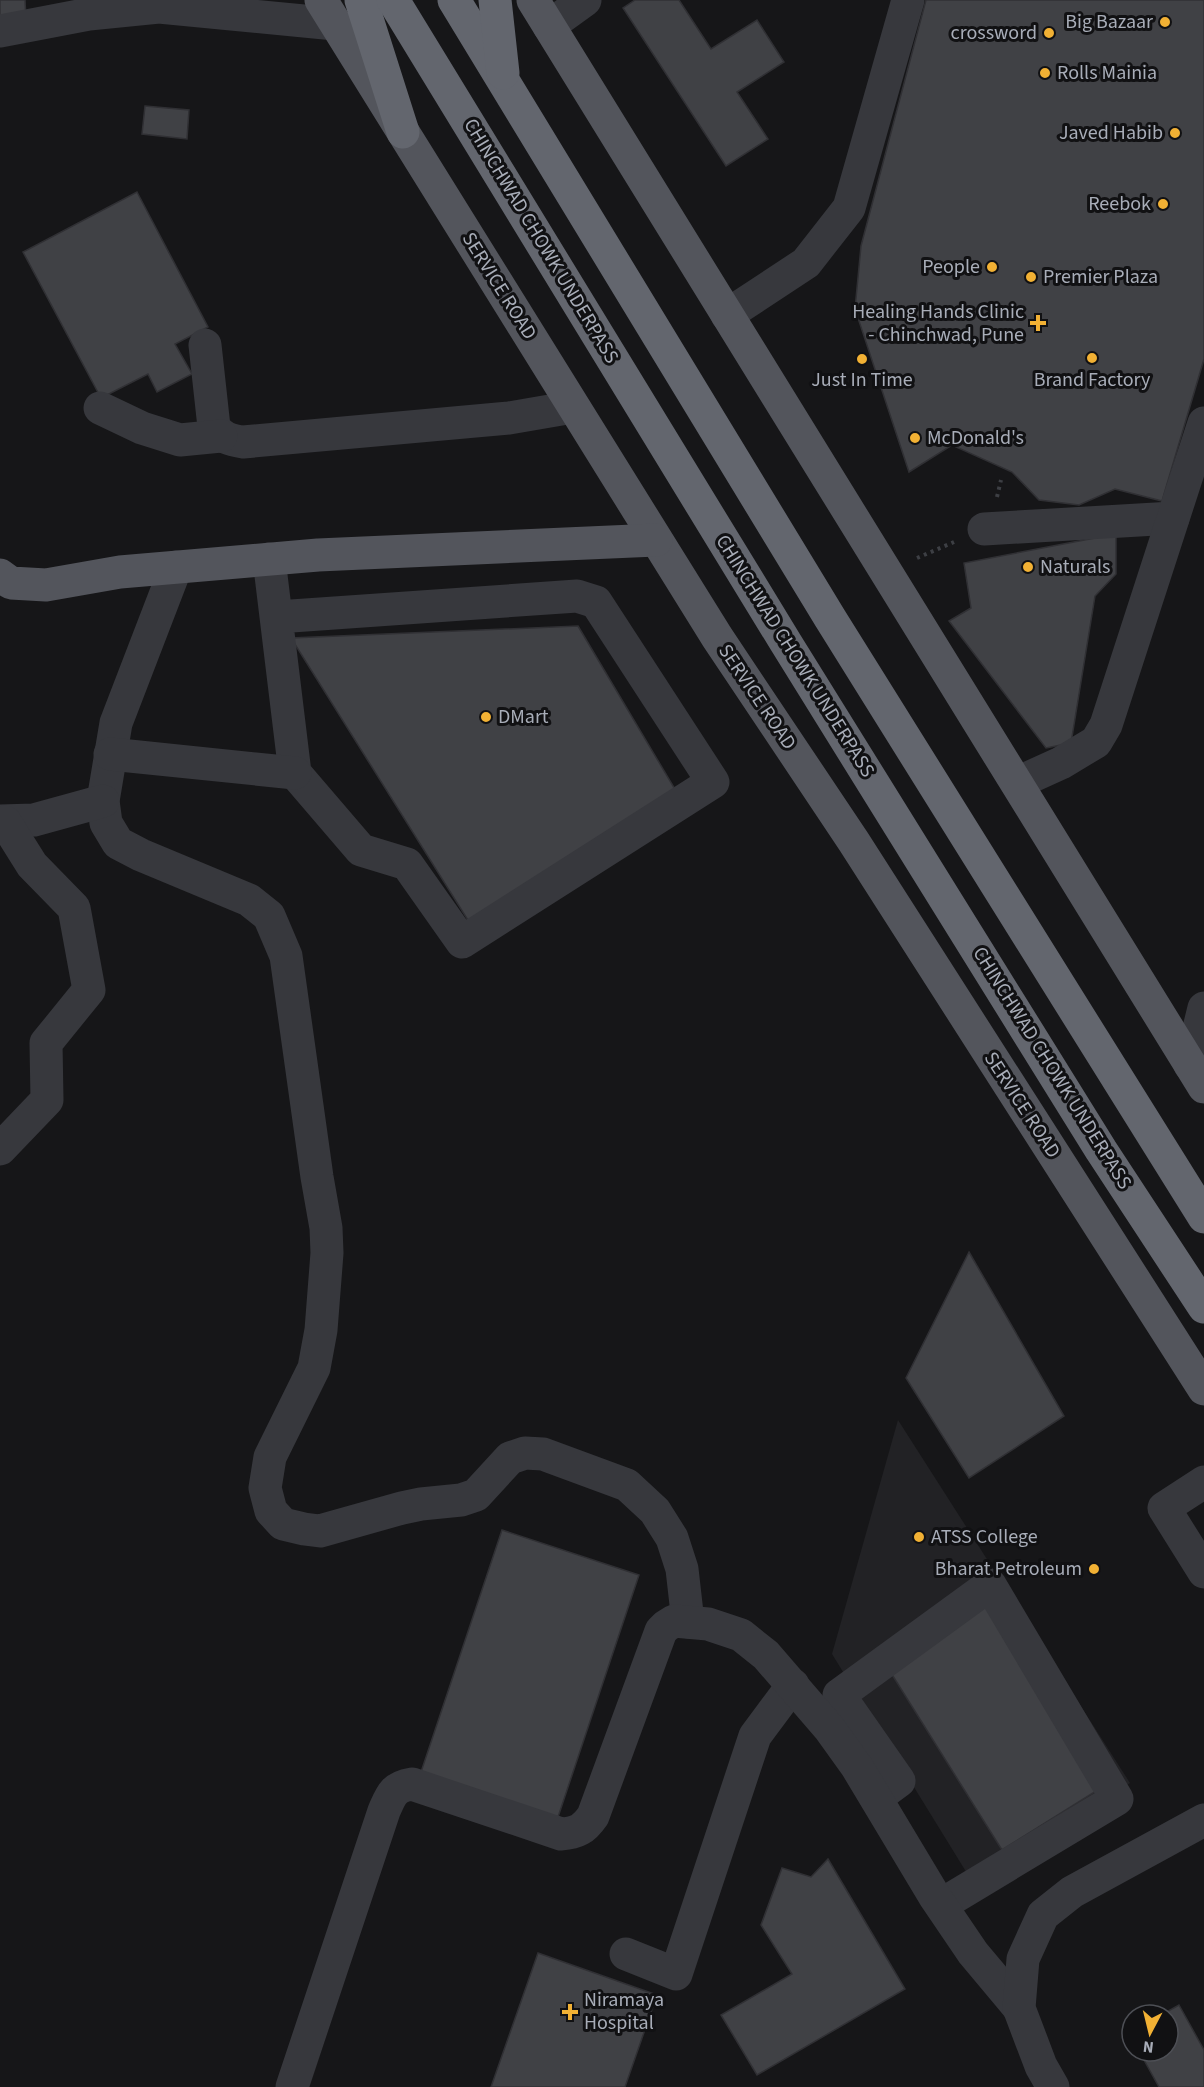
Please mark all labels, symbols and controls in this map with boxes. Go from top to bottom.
place label: Big Bazaar [1065,8,1153,36]
marker: Big Bazaar [1158,15,1172,29]
place label: crossword [951,19,1037,47]
marker: crossword [1042,26,1056,40]
place label: Rolls Mainia [1057,59,1157,87]
marker: Rolls Mainia [1038,66,1052,80]
street label: CHINCHWAD CHOWK UNDERPASS [457,113,625,369]
place label: Javed Habib [1059,119,1163,147]
marker: Javed Habib [1168,126,1182,140]
place label: Reebok [1088,190,1151,218]
marker: Reebok [1156,197,1170,211]
street label: SERVICE ROAD [455,227,543,345]
place label: People [922,253,980,281]
marker: People [985,260,999,274]
place label: Premier Plaza [1043,263,1158,291]
marker: Premier Plaza [1024,270,1038,284]
place label: Healing Hands Clinic - Chinchwad, Pune [852,298,1024,349]
marker: Healing Hands Clinic - Chinchwad, Pune [1029,314,1047,332]
marker: Brand Factory [1085,351,1099,365]
marker: Just In Time [855,352,869,366]
place label: Just In Time [811,366,913,394]
place label: Brand Factory [1034,366,1151,394]
place label: McDonald's [927,424,1024,452]
marker: McDonald's [908,431,922,445]
street label: CHINCHWAD CHOWK UNDERPASS [709,529,881,783]
place label: Naturals [1040,553,1110,581]
marker: Naturals [1021,560,1035,574]
street label: SERVICE ROAD [711,639,803,755]
place label: DMart [498,703,549,731]
marker: DMart [479,710,493,724]
street label: CHINCHWAD CHOWK UNDERPASS [966,941,1138,1195]
street label: SERVICE ROAD [977,1046,1067,1164]
place label: ATSS College [931,1523,1038,1551]
marker: ATSS College [912,1530,926,1544]
place label: Bharat Petroleum [935,1555,1082,1583]
marker: Bharat Petroleum [1087,1562,1101,1576]
place label: Niramaya Hospital [584,1986,664,2037]
marker: Niramaya Hospital [561,2003,579,2021]
north arrow [1120,2003,1180,2063]
text: N [1142,2035,1155,2058]

